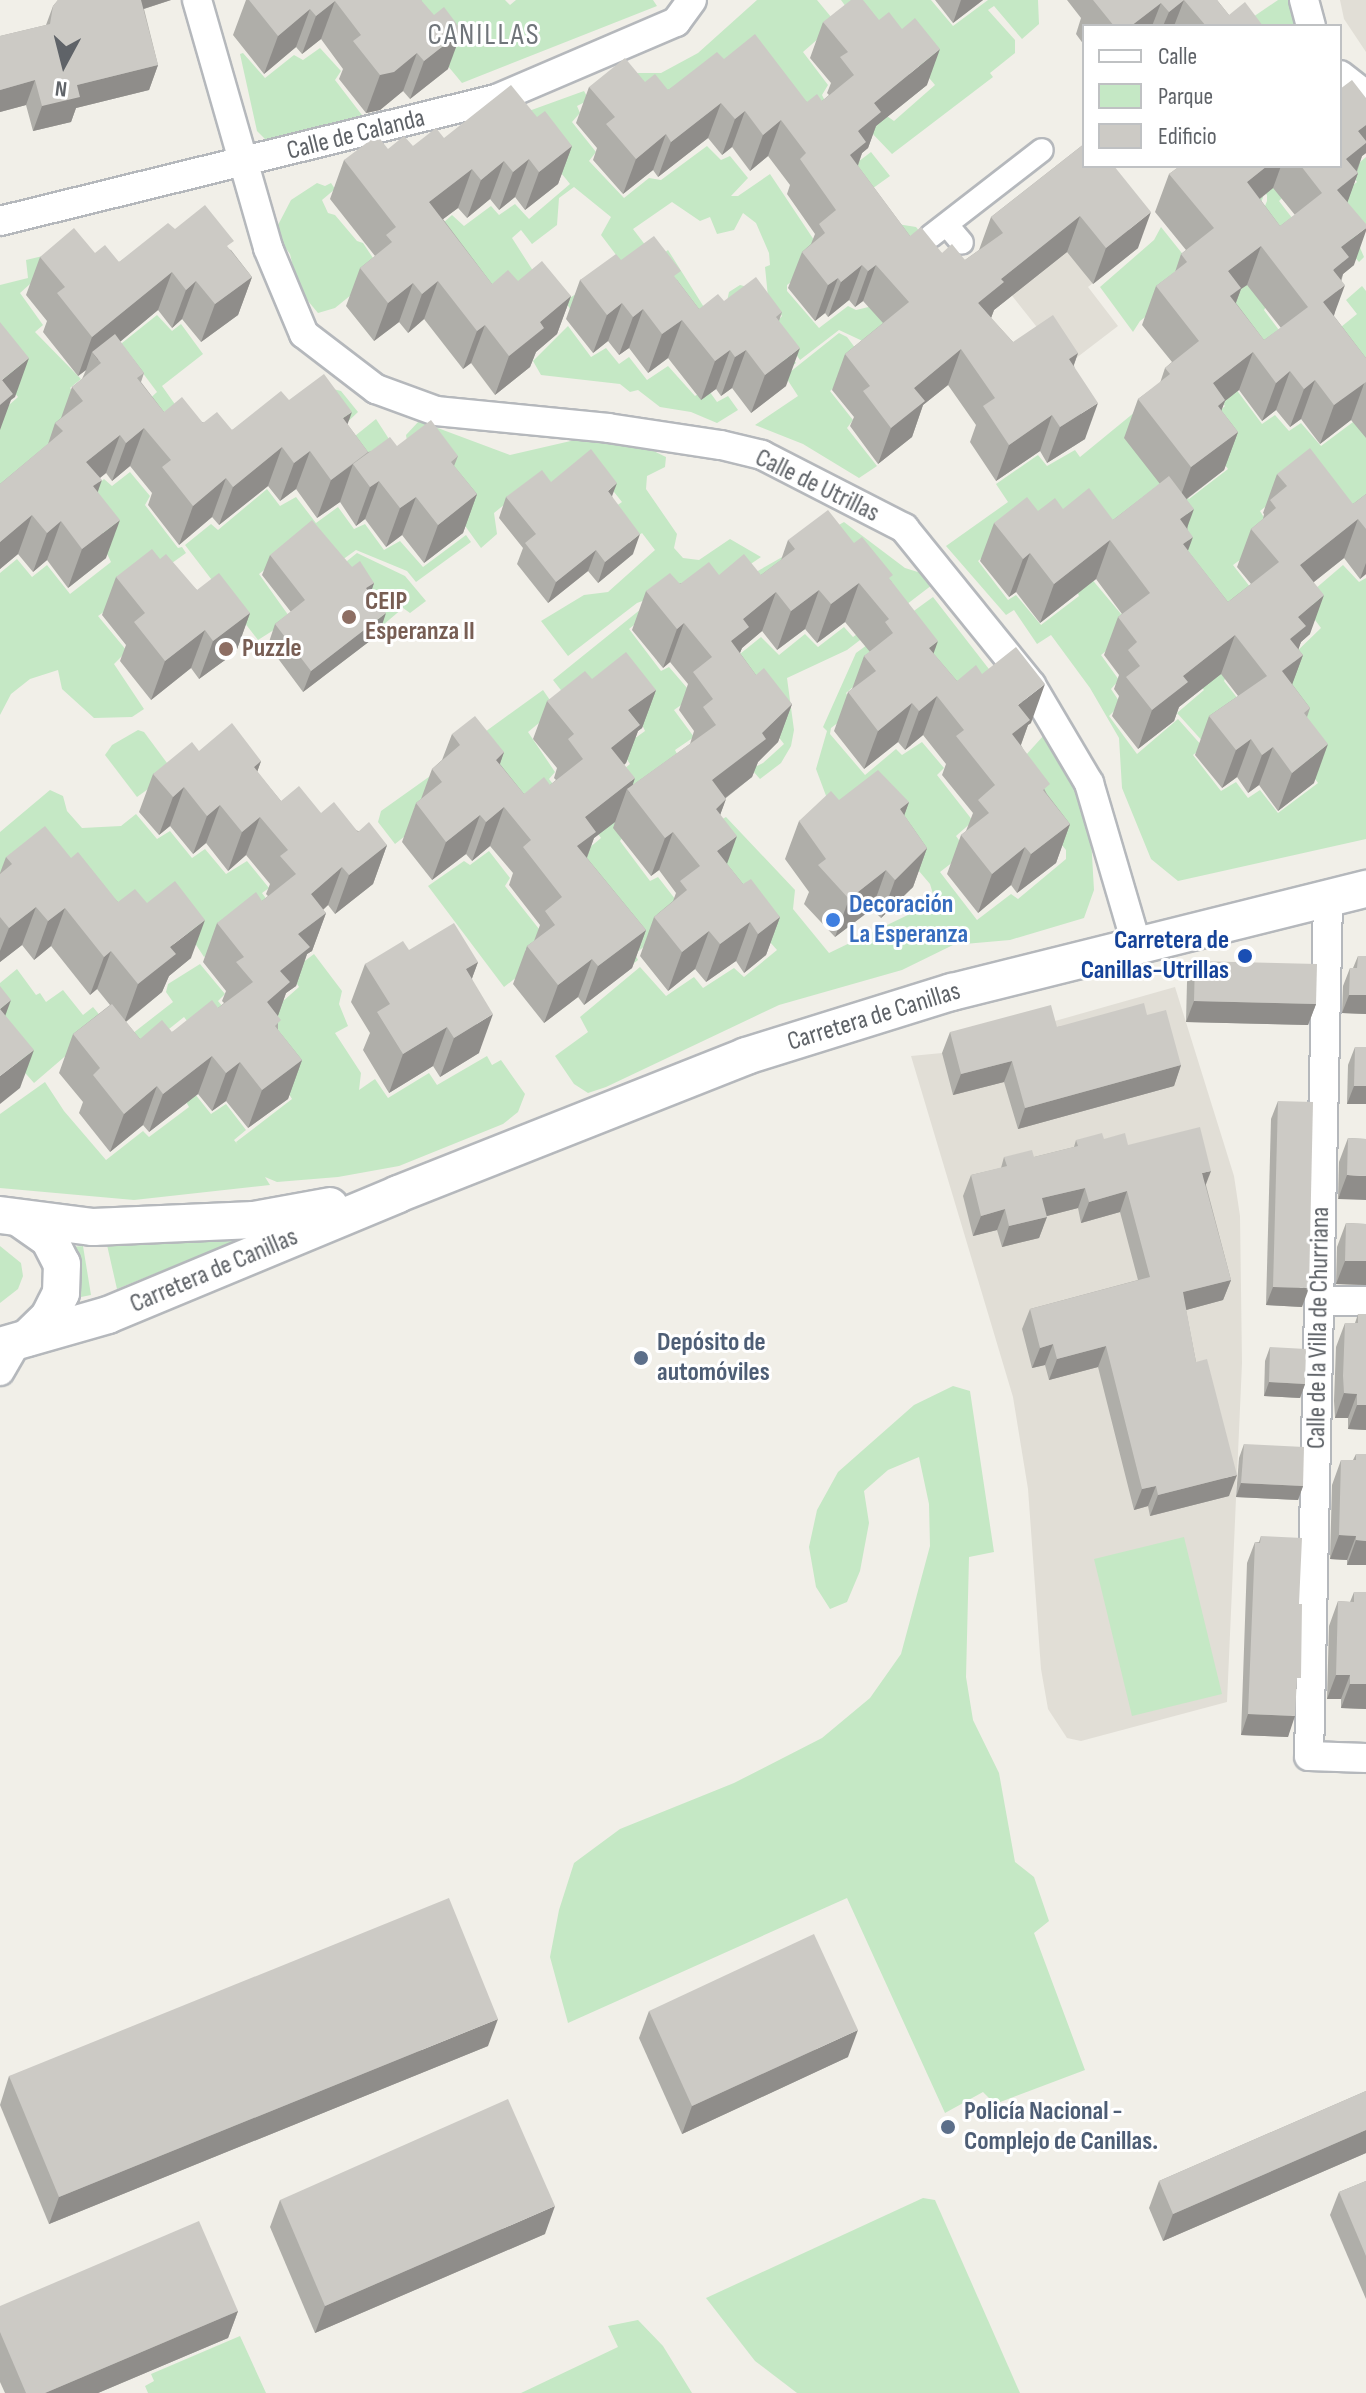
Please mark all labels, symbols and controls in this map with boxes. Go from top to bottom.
district label: CANILLAS [428,17,540,53]
north arrow [24,24,104,104]
legend [1082,24,1342,168]
text: Calle [1158,42,1197,71]
text: N [54,74,68,102]
text: Parque [1158,82,1213,111]
street label: Calle de Calanda [284,103,428,167]
text: Edificio [1158,122,1217,151]
street label: Calle de Utrillas [750,443,884,529]
place label: CEIP Esperanza II [365,586,475,648]
marker: CEIP Esperanza II [340,608,358,626]
place label: Puzzle [242,633,302,665]
marker: Puzzle [217,640,235,658]
place label: Decoración La Esperanza [849,889,968,950]
marker: Decoración La Esperanza [824,911,842,929]
place label: Carretera de Canillas-Utrillas [1081,925,1229,986]
marker: Carretera de Canillas-Utrillas [1236,947,1254,965]
street label: Carretera de Canillas [784,976,964,1058]
street label: Calle de la Villa de Churriana [1301,1207,1337,1449]
street label: Carretera de Canillas [126,1222,302,1320]
place label: Depósito de automóviles [657,1327,770,1388]
marker: Depósito de automóviles [632,1349,650,1367]
place label: Policía Nacional - Complejo de Canillas. [964,2096,1158,2158]
marker: Policía Nacional - Complejo de Canillas. [939,2118,957,2136]

